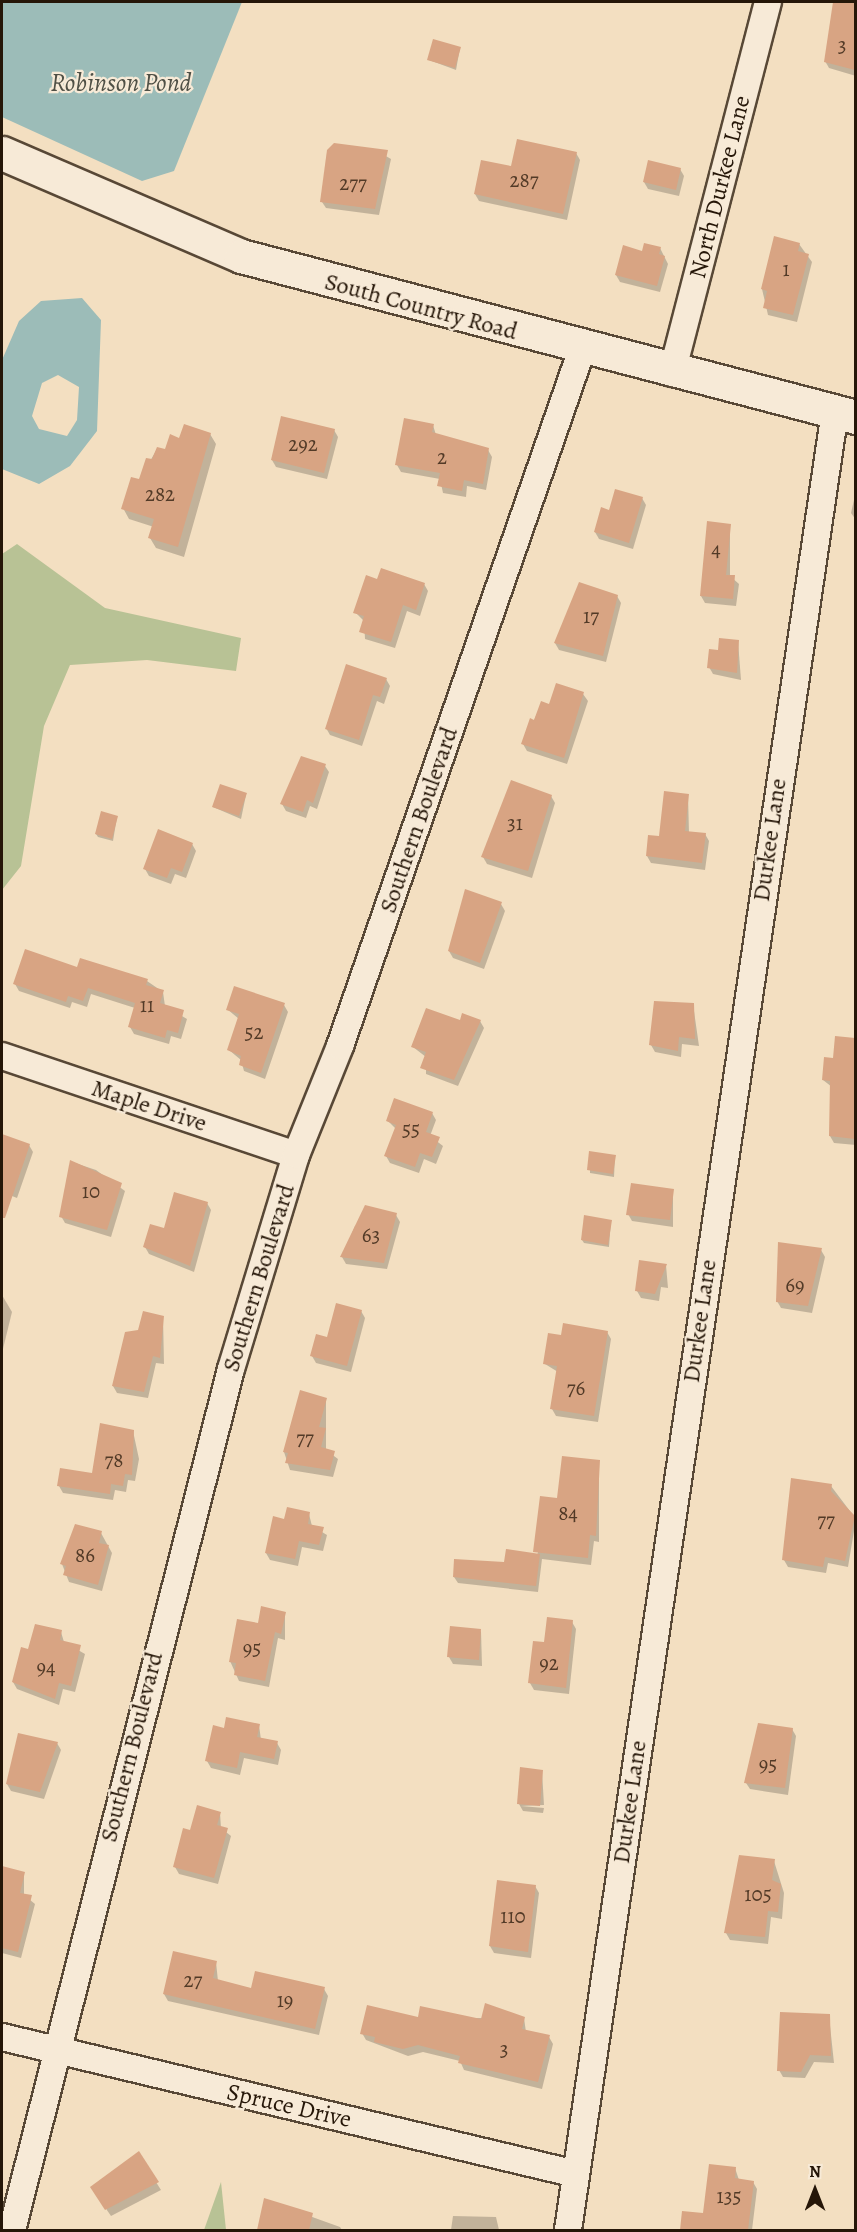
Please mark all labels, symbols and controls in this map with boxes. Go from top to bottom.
house number: 3 [838,32,846,58]
water label: Robinson Pond [50,67,192,99]
street label: North Durkee Lane [683,93,757,281]
house number: 287 [510,167,538,193]
house number: 277 [339,170,367,196]
house number: 1 [782,256,790,282]
street label: South Country Road [322,267,520,347]
house number: 292 [288,431,318,457]
house number: 2 [437,444,447,470]
house number: 282 [145,481,175,507]
house number: 4 [711,536,721,562]
house number: 17 [583,603,599,629]
street label: Southern Boulevard [374,723,464,917]
street label: Durkee Lane [747,777,793,903]
house number: 31 [507,810,523,836]
house number: 11 [140,992,154,1018]
house number: 52 [244,1019,264,1045]
street label: Maple Drive [88,1074,210,1138]
house number: 55 [402,1116,420,1142]
house number: 10 [82,1178,100,1204]
street label: Southern Boulevard [217,1181,301,1375]
house number: 63 [362,1222,380,1248]
street label: Durkee Lane [677,1258,723,1384]
house number: 69 [785,1272,805,1298]
house number: 76 [567,1375,585,1401]
house number: 77 [296,1425,314,1451]
house number: 78 [104,1447,124,1473]
house number: 84 [558,1500,578,1526]
house number: 77 [817,1507,835,1533]
house number: 86 [75,1542,95,1568]
house number: 95 [243,1635,261,1661]
street label: Southern Boulevard [94,1649,170,1845]
house number: 92 [539,1650,559,1676]
house number: 94 [36,1654,56,1680]
street label: Durkee Lane [607,1739,653,1865]
house number: 95 [759,1751,777,1777]
house number: 105 [744,1881,772,1907]
house number: 110 [500,1903,526,1929]
house number: 27 [184,1967,202,1993]
house number: 19 [277,1987,293,2013]
house number: 3 [500,2036,508,2062]
street label: Spruce Drive [224,2078,354,2134]
north arrow [785,2160,845,2220]
text: N [809,2161,821,2183]
house number: 135 [717,2183,741,2209]

